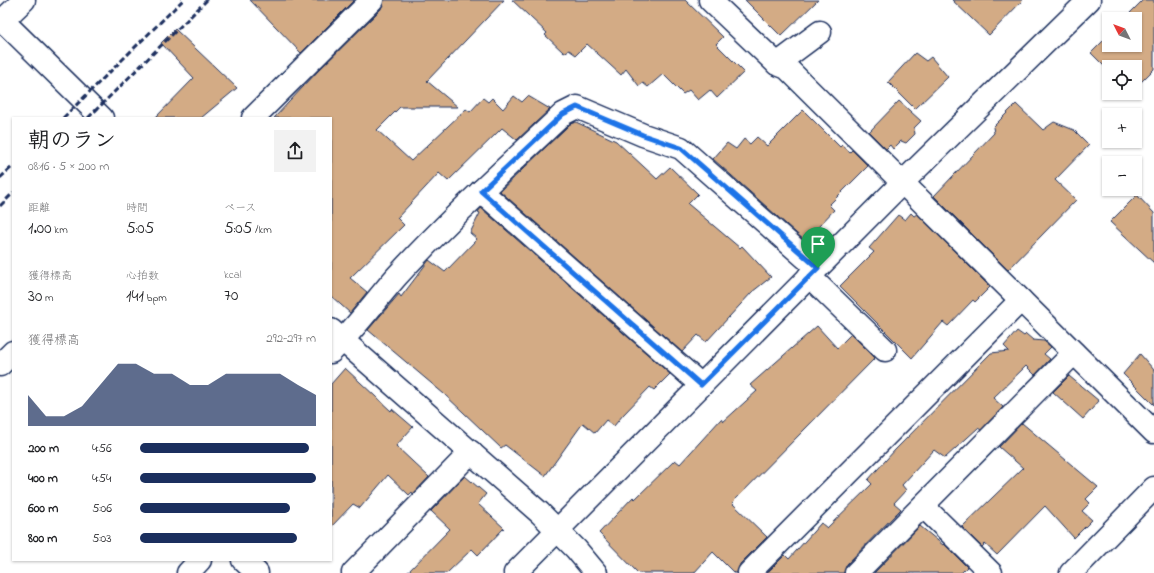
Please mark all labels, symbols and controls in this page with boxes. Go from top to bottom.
north arrow [1102,12,1142,52]
map controls [1102,12,1142,196]
button: locate [1102,60,1142,100]
button: + [1102,108,1142,148]
text: 朝のラン [28,126,116,158]
button: share [274,130,316,172]
button: − [1102,156,1142,196]
text: 08:16 · 5 × 200 m [28,157,109,176]
text: 距離 [28,200,50,216]
text: 時間 [126,200,148,216]
text: ペース [224,200,256,216]
text: 1.00 [28,216,52,241]
text: 5:05 [126,216,154,241]
text: 5:05 [224,216,252,241]
text: km [52,222,68,238]
text: /km [252,222,272,238]
pin [801,227,835,268]
icon: arrive [807,233,829,255]
text: kcal [224,267,242,283]
text: 獲得標高 [28,268,72,284]
text: 心拍数 [126,268,159,284]
text: 70 [224,283,238,308]
text: 30 [28,284,42,309]
text: 141 [126,284,144,309]
text: m [42,290,54,306]
text: bpm [144,290,167,306]
text: 292–297 m [266,329,316,348]
text: 獲得標高 [28,331,80,350]
text: 200 m [28,439,59,458]
text: 4:56 [92,439,112,458]
text: 400 m [28,469,58,488]
text: 4:54 [92,469,111,488]
text: 600 m [28,499,58,518]
text: 5:06 [92,499,112,518]
text: 800 m [28,529,57,548]
text: 5:03 [92,529,112,548]

